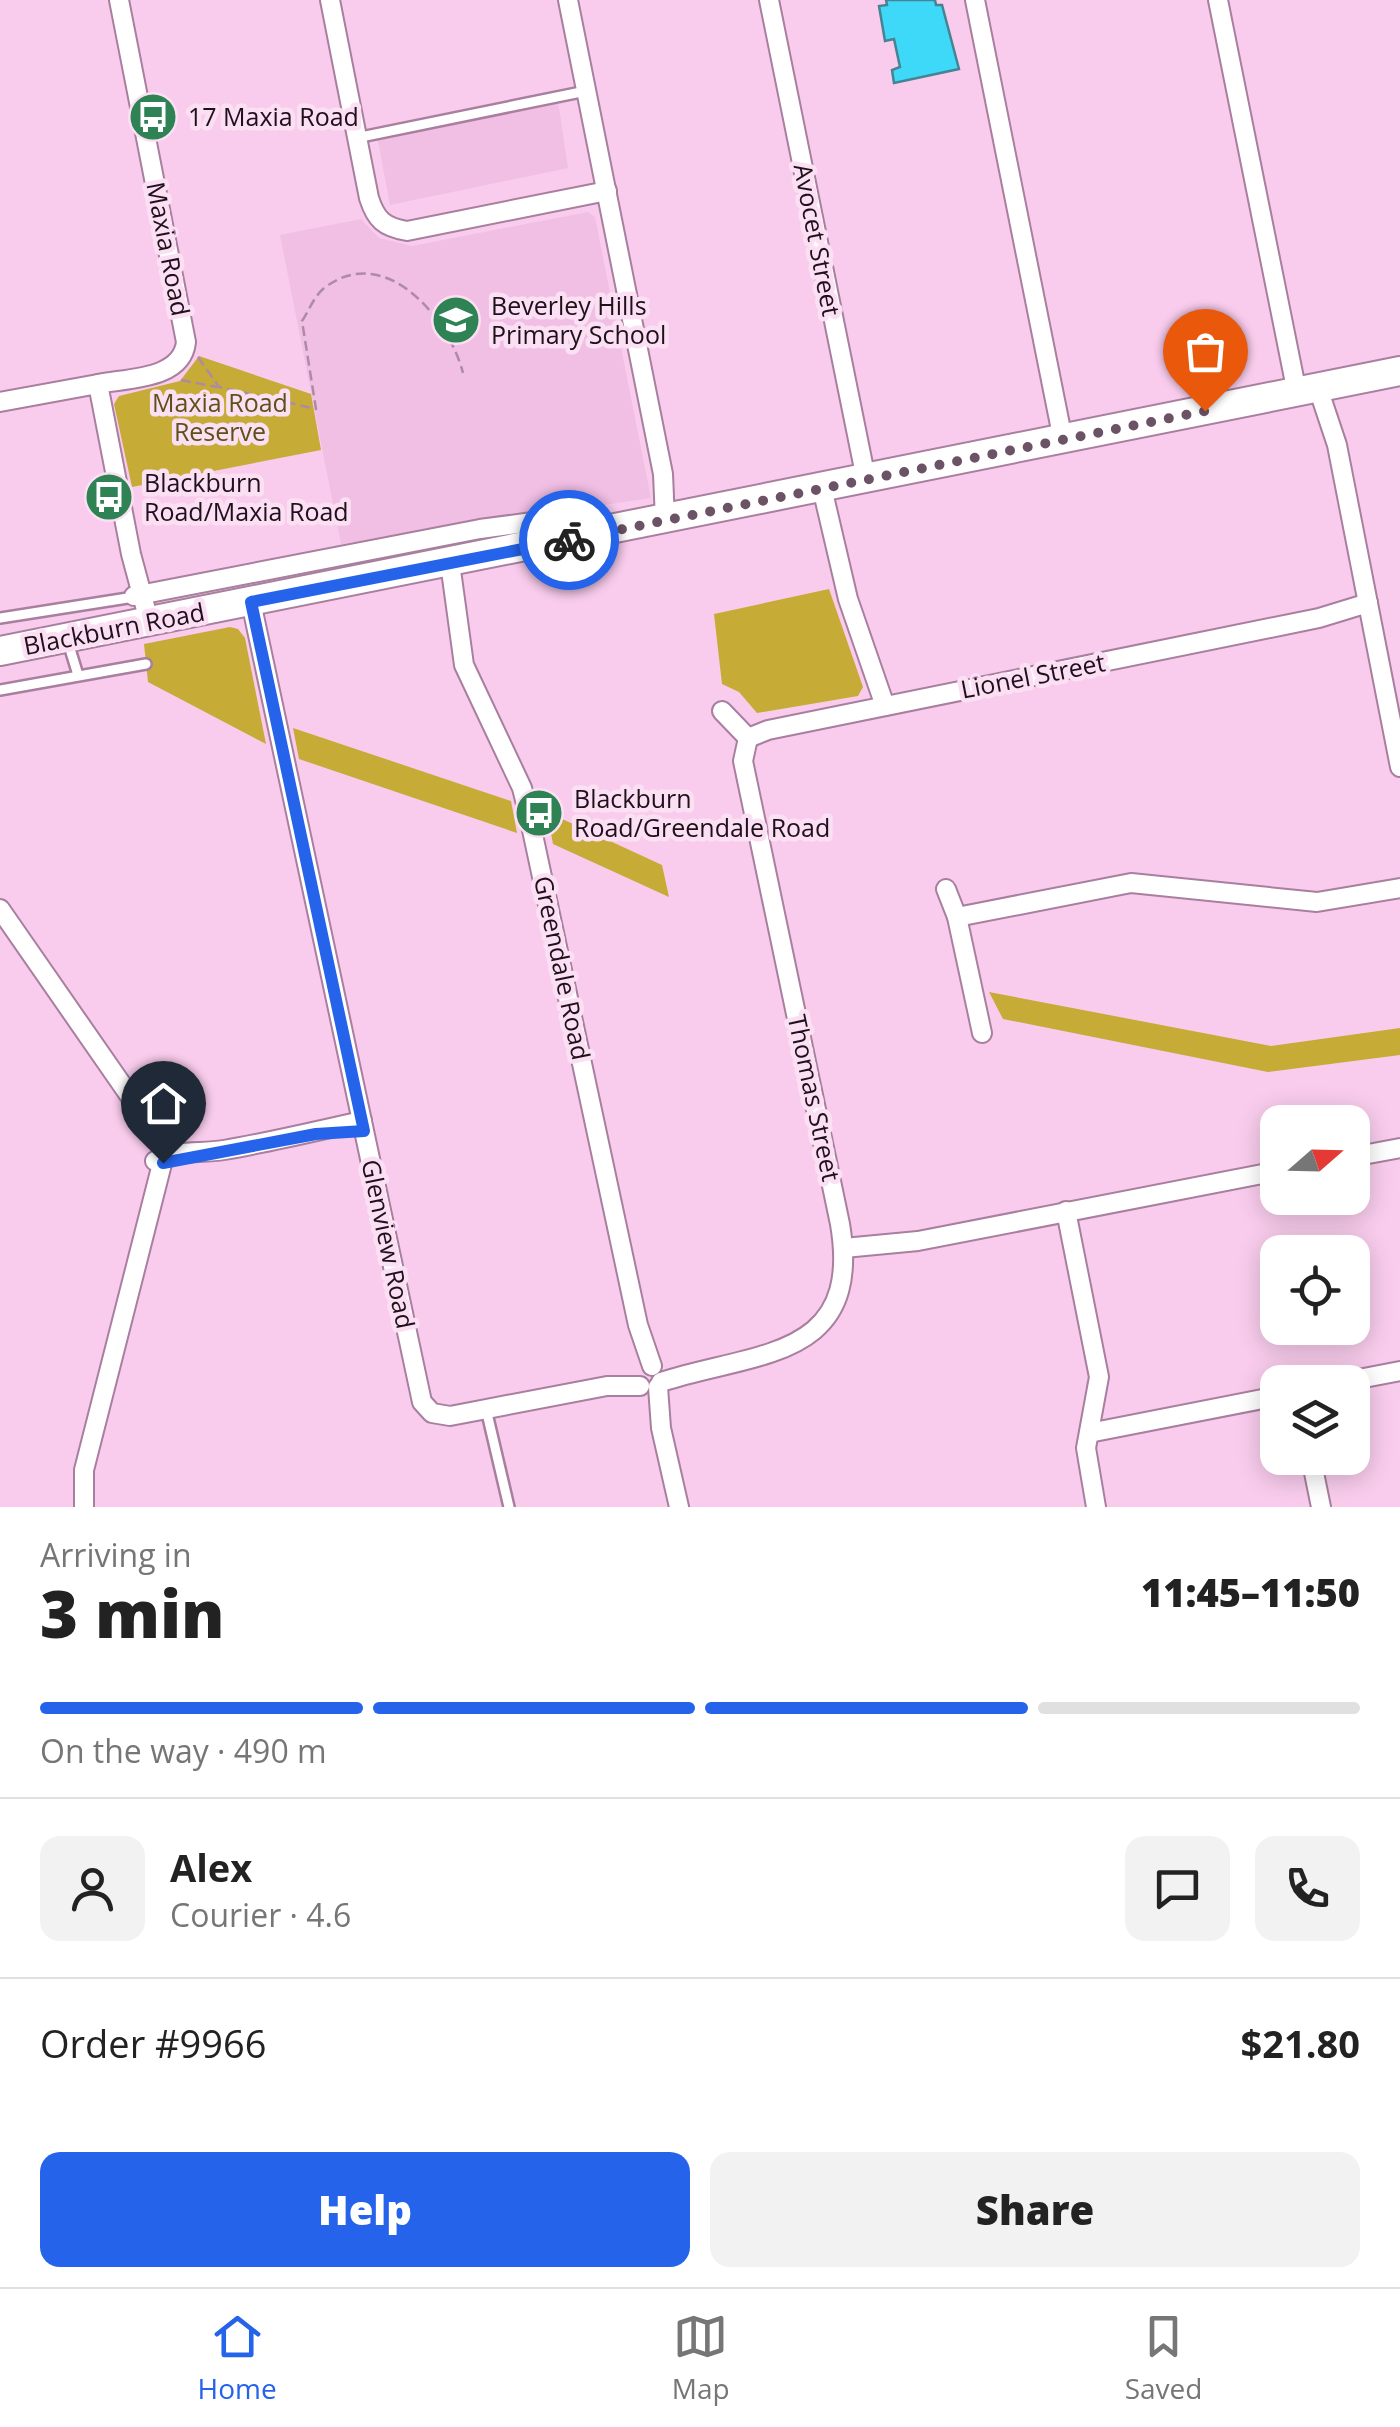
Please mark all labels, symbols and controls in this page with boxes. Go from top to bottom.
bus stop icon: 17 Maxia Road [127,91,179,143]
place label: 17 Maxia Road [188,99,359,133]
street label: Avocet Street [787,161,849,319]
street label: Maxia Road [139,179,199,319]
place label: Beverley Hills Primary School [491,288,666,351]
school or university icon: Beverley Hills Primary School [430,294,482,346]
pin [1163,309,1248,412]
icon: bag [1178,324,1233,379]
park label: Maxia Road Reserve [152,385,288,448]
place label: Blackburn Road/Maxia Road [144,465,349,528]
bus stop icon: Blackburn Road/Maxia Road [83,471,135,523]
courier [519,490,619,590]
icon: bike [542,513,597,568]
street label: Blackburn Road [20,594,207,662]
street label: Lionel Street [958,644,1108,706]
place label: Blackburn Road/Greendale Road [574,781,830,844]
bus stop icon: Blackburn Road/Greendale Road [513,787,565,839]
street label: Greendale Road [527,873,599,1063]
street label: Thomas Street [781,1011,849,1184]
pin [121,1061,206,1164]
icon: home [136,1076,191,1131]
north arrow [1260,1105,1370,1215]
map controls [1260,1105,1370,1475]
street label: Glenview Road [354,1156,424,1332]
button: locate [1260,1235,1370,1345]
button: layers [1260,1365,1370,1475]
text: Arriving in [40,1533,192,1576]
text: 11:45–11:50 [1141,1566,1360,1618]
text: 3 min [40,1569,225,1657]
text: On the way · 490 m [40,1729,327,1772]
button: person [40,1836,145,1941]
button: chat [1125,1836,1230,1941]
button: phone [1255,1836,1360,1941]
text: Alex [170,1841,252,1893]
text: Courier · 4.6 [170,1893,351,1936]
text: Order #9966 [40,2017,267,2069]
text: $21.80 [1241,2017,1360,2069]
button: Help [40,2152,690,2267]
button: Share [710,2152,1360,2267]
tab: Home [198,2309,277,2407]
tab: Map [672,2309,730,2407]
tab: Saved [1125,2309,1202,2407]

